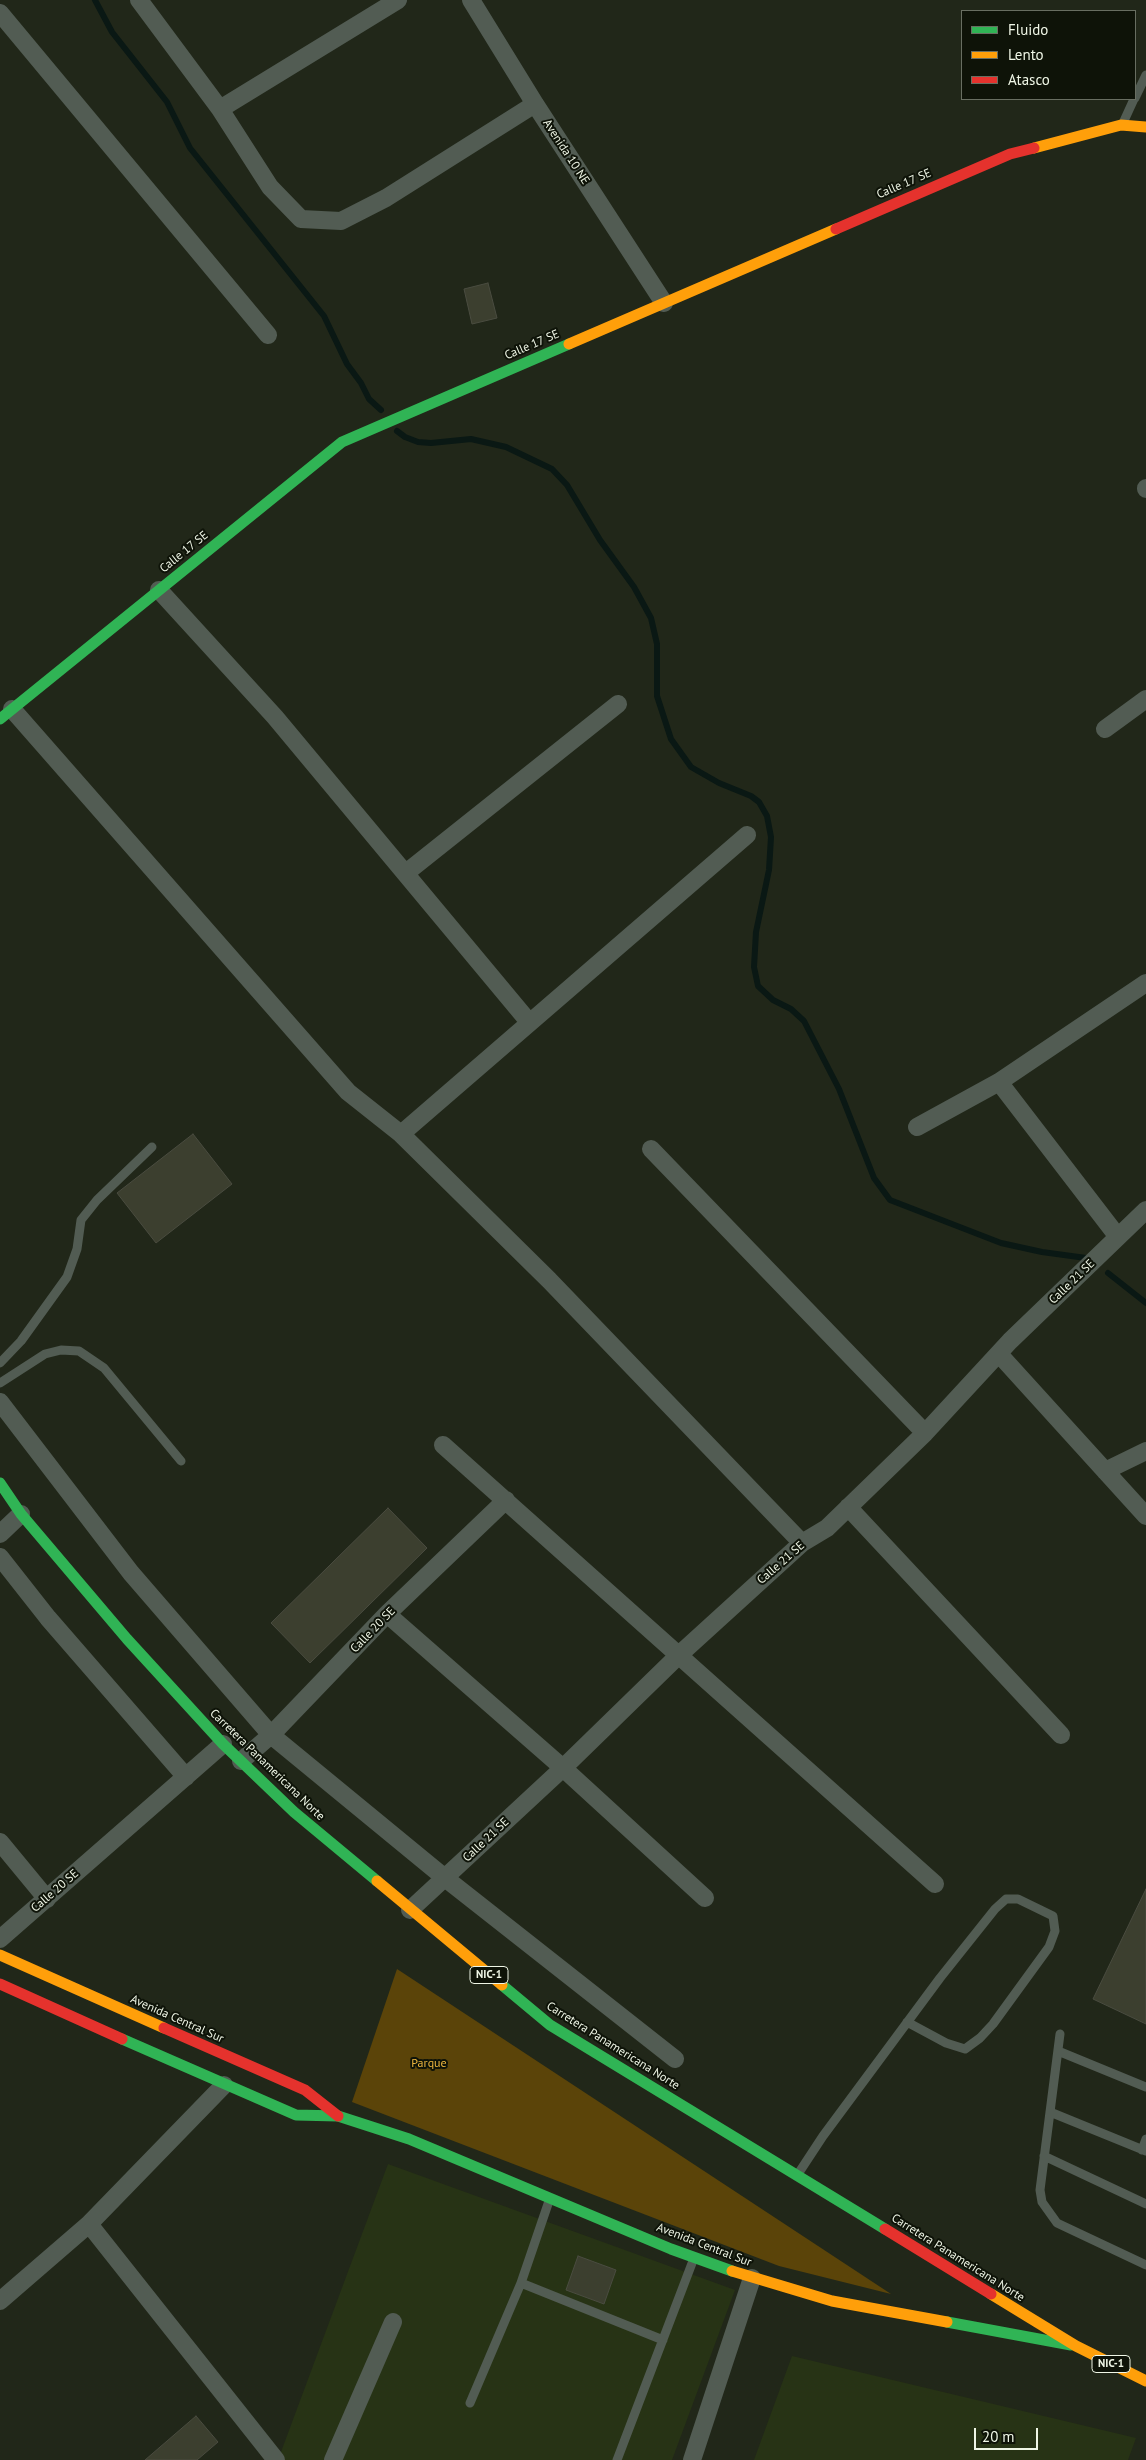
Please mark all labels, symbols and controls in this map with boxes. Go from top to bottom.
legend [961,10,1136,100]
text: Fluido [1008,20,1048,39]
text: Lento [1008,45,1044,64]
text: Atasco [1008,70,1050,89]
street label: Avenida 10 NE [540,117,592,187]
street label: Calle 17 SE [874,166,934,202]
street label: Calle 17 SE [502,327,562,363]
street label: Calle 17 SE [157,528,211,576]
street label: Calle 21 SE [1046,1257,1098,1307]
street label: Calle 21 SE [754,1539,808,1587]
street label: Calle 20 SE [348,1604,398,1656]
street label: Carretera Panamericana Norte [207,1706,327,1824]
street label: Calle 21 SE [460,1815,512,1865]
street label: Calle 20 SE [28,1867,82,1915]
road number: NIC-1 [470,1966,508,1984]
street label: Avenida Central Sur [128,1992,226,2046]
street label: Carretera Panamericana Norte [544,1999,682,2093]
park label: Parque [411,2057,447,2071]
street label: Carretera Panamericana Norte [889,2211,1027,2305]
street label: Avenida Central Sur [654,2220,754,2270]
road number: NIC-1 [1092,2356,1130,2372]
scale bar [976,2418,1040,2450]
text: 20 m [982,2427,1015,2446]

